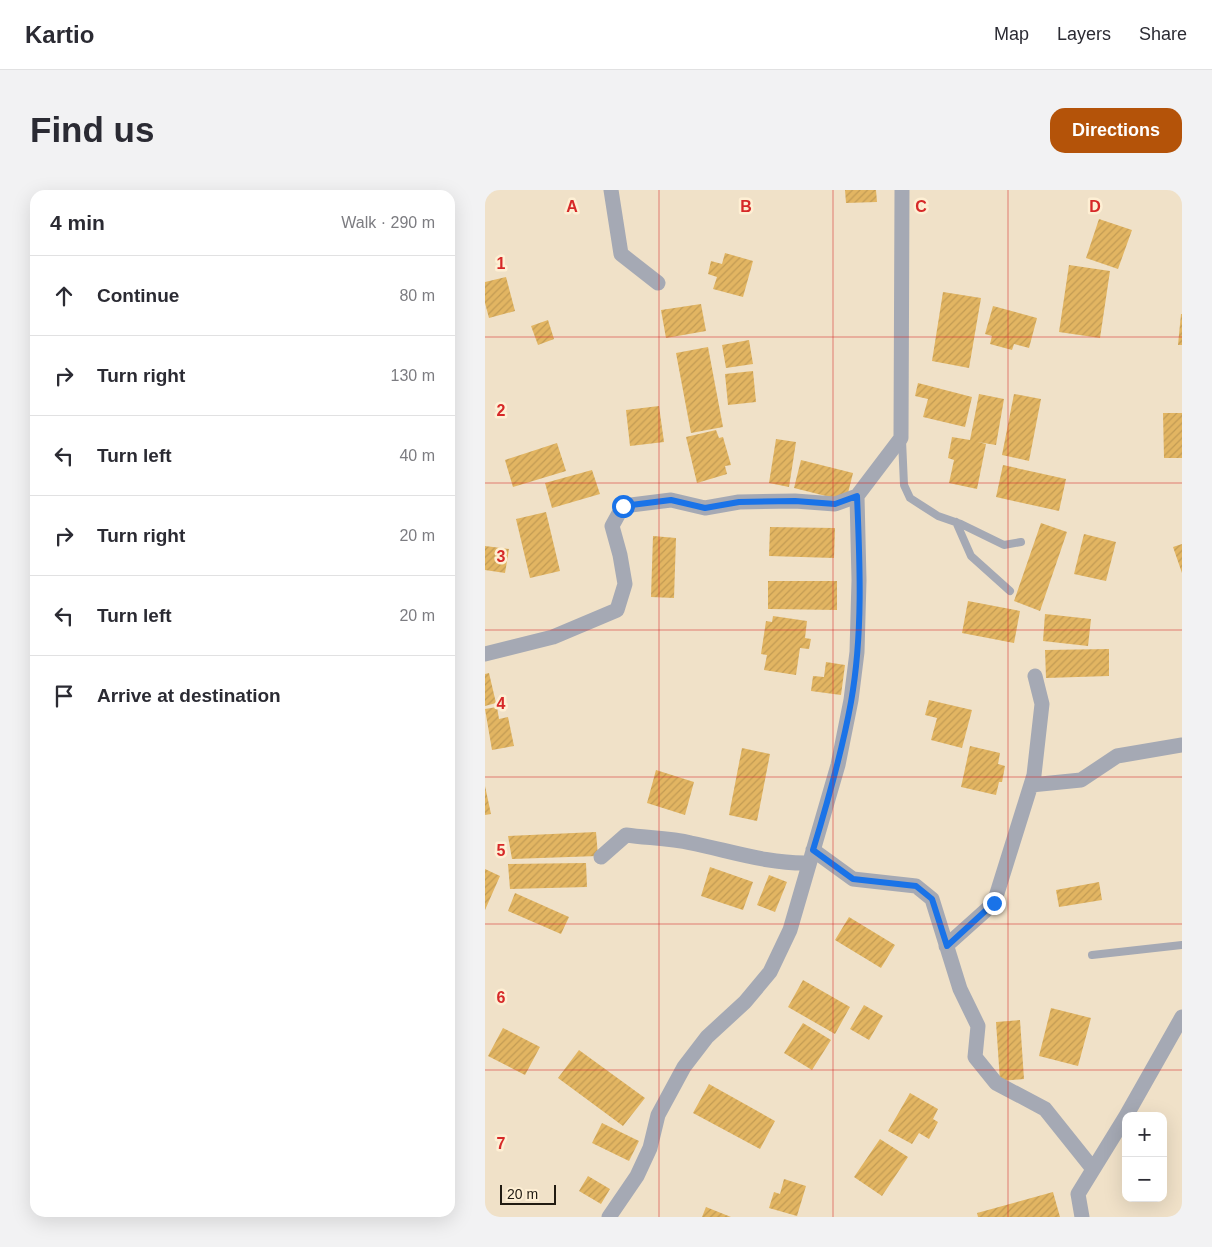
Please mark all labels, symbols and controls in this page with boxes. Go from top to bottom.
text: Kartio [25,21,94,48]
text: Map [994,24,1029,44]
text: Layers [1057,24,1111,44]
text: Share [1139,24,1187,44]
button: Directions [1050,108,1182,153]
text: Find us [30,110,154,149]
text: A [566,198,578,215]
text: B [740,198,752,215]
text: C [915,198,927,215]
text: D [1089,198,1101,215]
text: 4 min [50,211,105,234]
text: Walk · 290 m [341,214,435,231]
text: 1 [497,255,506,272]
icon: ahead [50,282,78,310]
text: Continue [97,285,179,306]
text: 80 m [399,287,435,304]
icon: right [50,362,78,390]
text: Turn right [97,365,185,386]
text: 130 m [391,367,435,384]
text: 2 [497,402,506,419]
icon: left [50,442,78,470]
text: Turn left [97,445,172,466]
text: 40 m [399,447,435,464]
route start [612,495,635,518]
icon: right [50,522,78,550]
text: Turn right [97,525,185,546]
text: 20 m [399,527,435,544]
text: 3 [497,548,506,565]
icon: left [50,602,78,630]
text: Turn left [97,605,172,626]
text: 20 m [399,607,435,624]
icon: arrive [50,682,78,710]
text: Arrive at destination [97,685,281,706]
text: 4 [497,695,506,712]
text: 5 [497,842,506,859]
route end [983,892,1006,915]
text: 6 [497,989,506,1006]
map controls [1122,1112,1167,1202]
button: + [1122,1112,1167,1157]
text: 7 [497,1135,506,1152]
button: − [1122,1157,1167,1202]
scale bar [500,1182,556,1205]
text: 20 m [507,1186,538,1202]

